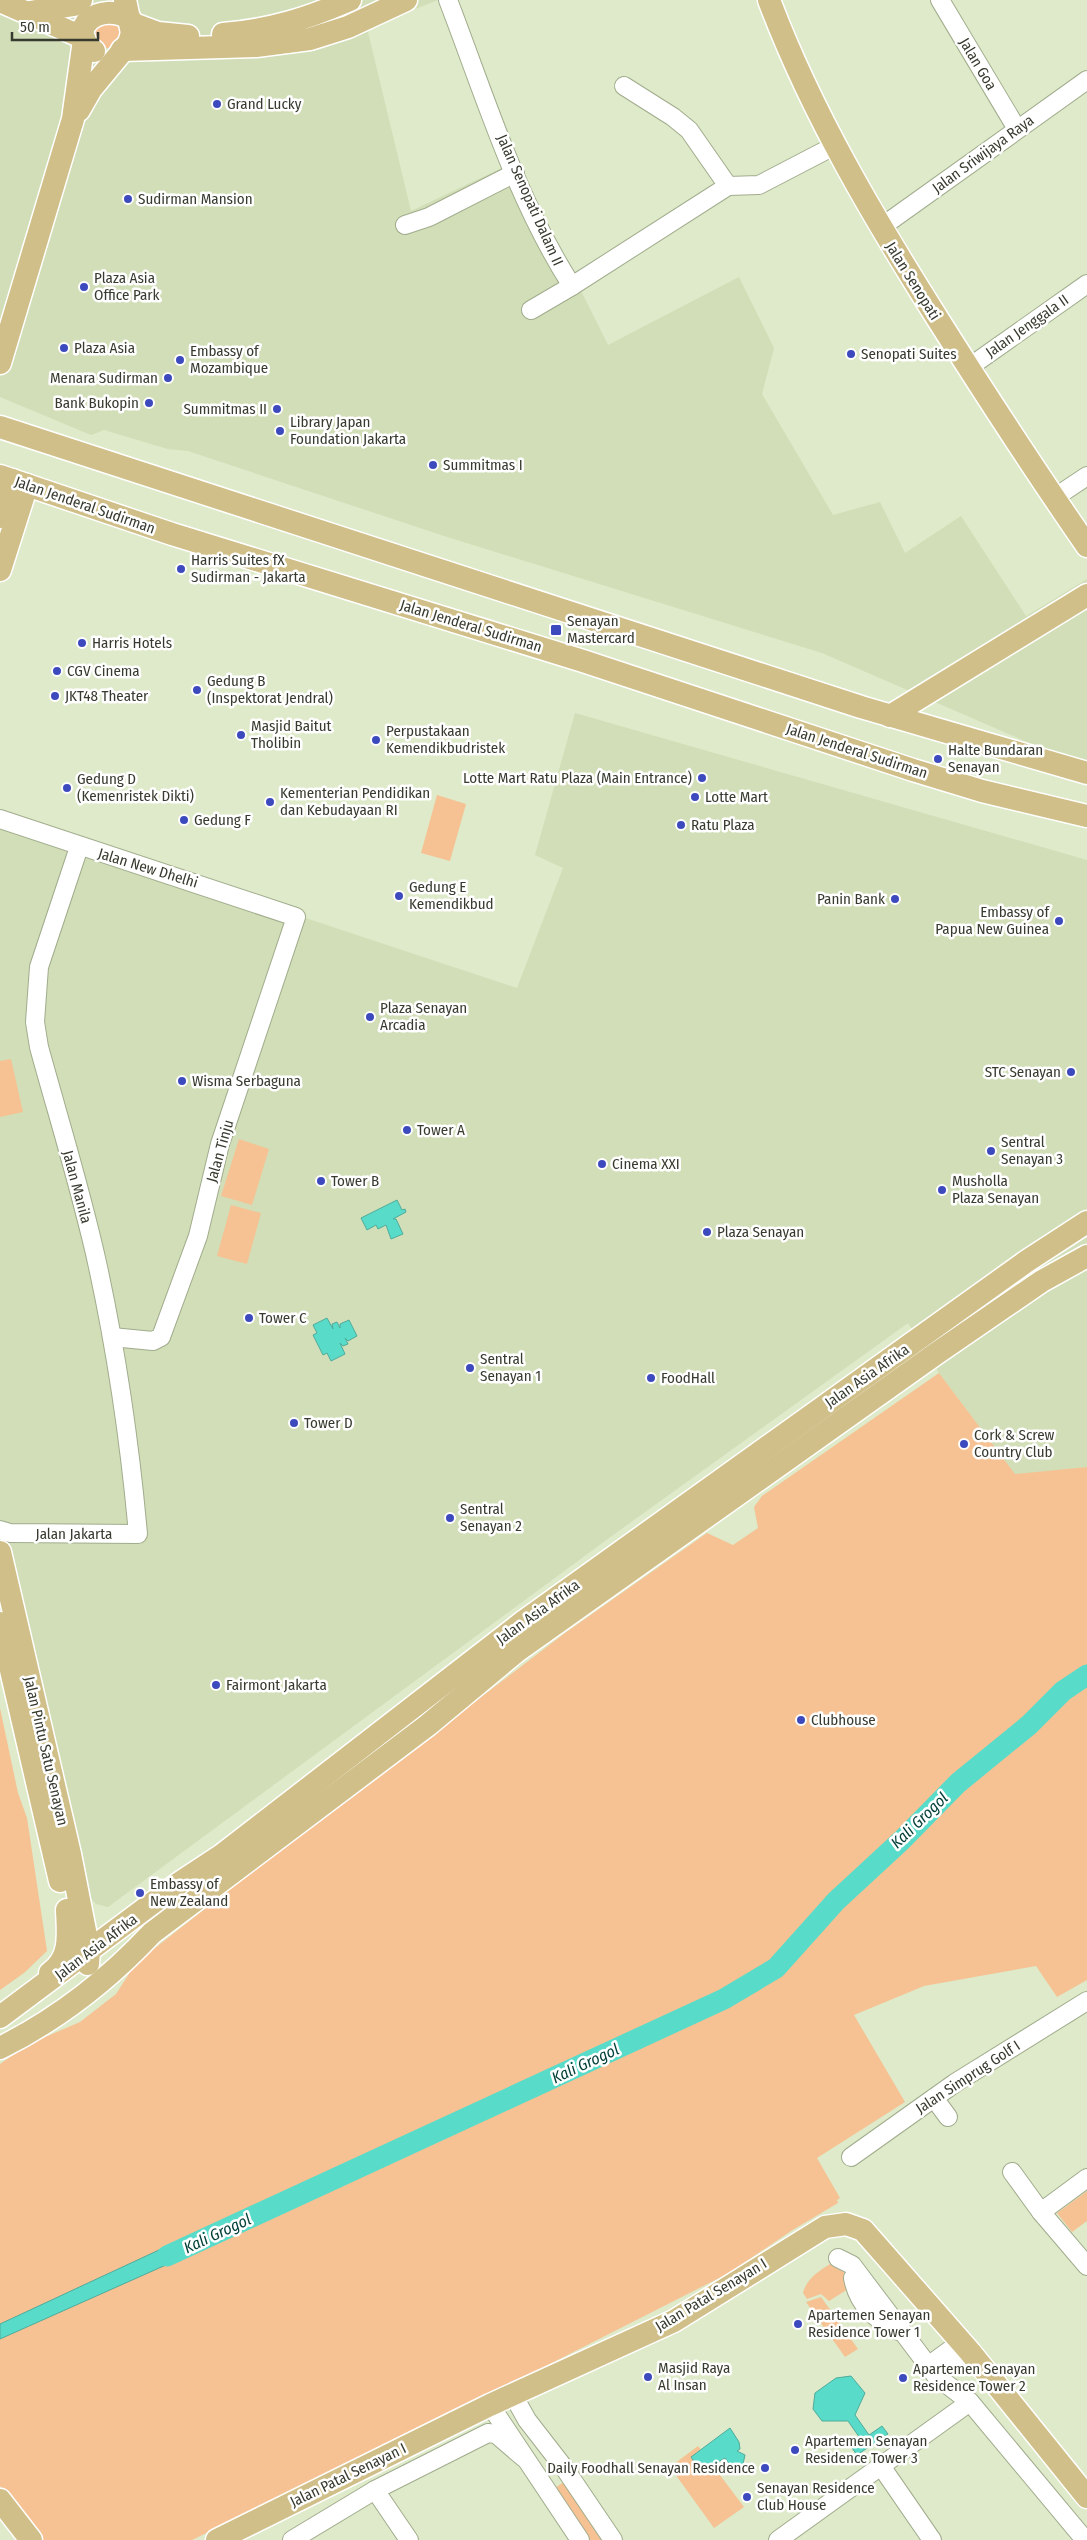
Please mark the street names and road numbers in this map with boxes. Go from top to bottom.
street label: Jalan Goa [955,35,1001,93]
street label: Jalan Sriwijaya Raya [929,111,1037,197]
street label: Jalan Senopati Dalam II [493,132,567,268]
street label: Jalan Senopati [882,239,944,323]
street label: Jalan Jenggala II [982,291,1072,361]
street label: Jalan Jenderal Sudirman [12,472,158,538]
street label: Jalan Jenderal Sudirman [398,596,544,656]
street label: Jalan Jenderal Sudirman [784,720,930,782]
street label: Jalan New Dhelhi [96,844,200,892]
street label: Jalan Tinju [202,1118,238,1184]
street label: Jalan Manila [59,1148,95,1226]
street label: Jalan Asia Afrika [821,1340,913,1412]
street label: Jalan Jakarta [36,1525,112,1543]
street label: Jalan Asia Afrika [493,1576,583,1648]
street label: Jalan Pintu Satu Senayan [20,1675,72,1827]
street label: Jalan Asia Afrika [51,1910,141,1984]
street label: Jalan Simprug Golf I [912,2037,1024,2117]
street label: Jalan Patal Senayan I [652,2255,770,2335]
street label: Jalan Patal Senayan I [287,2439,409,2511]

